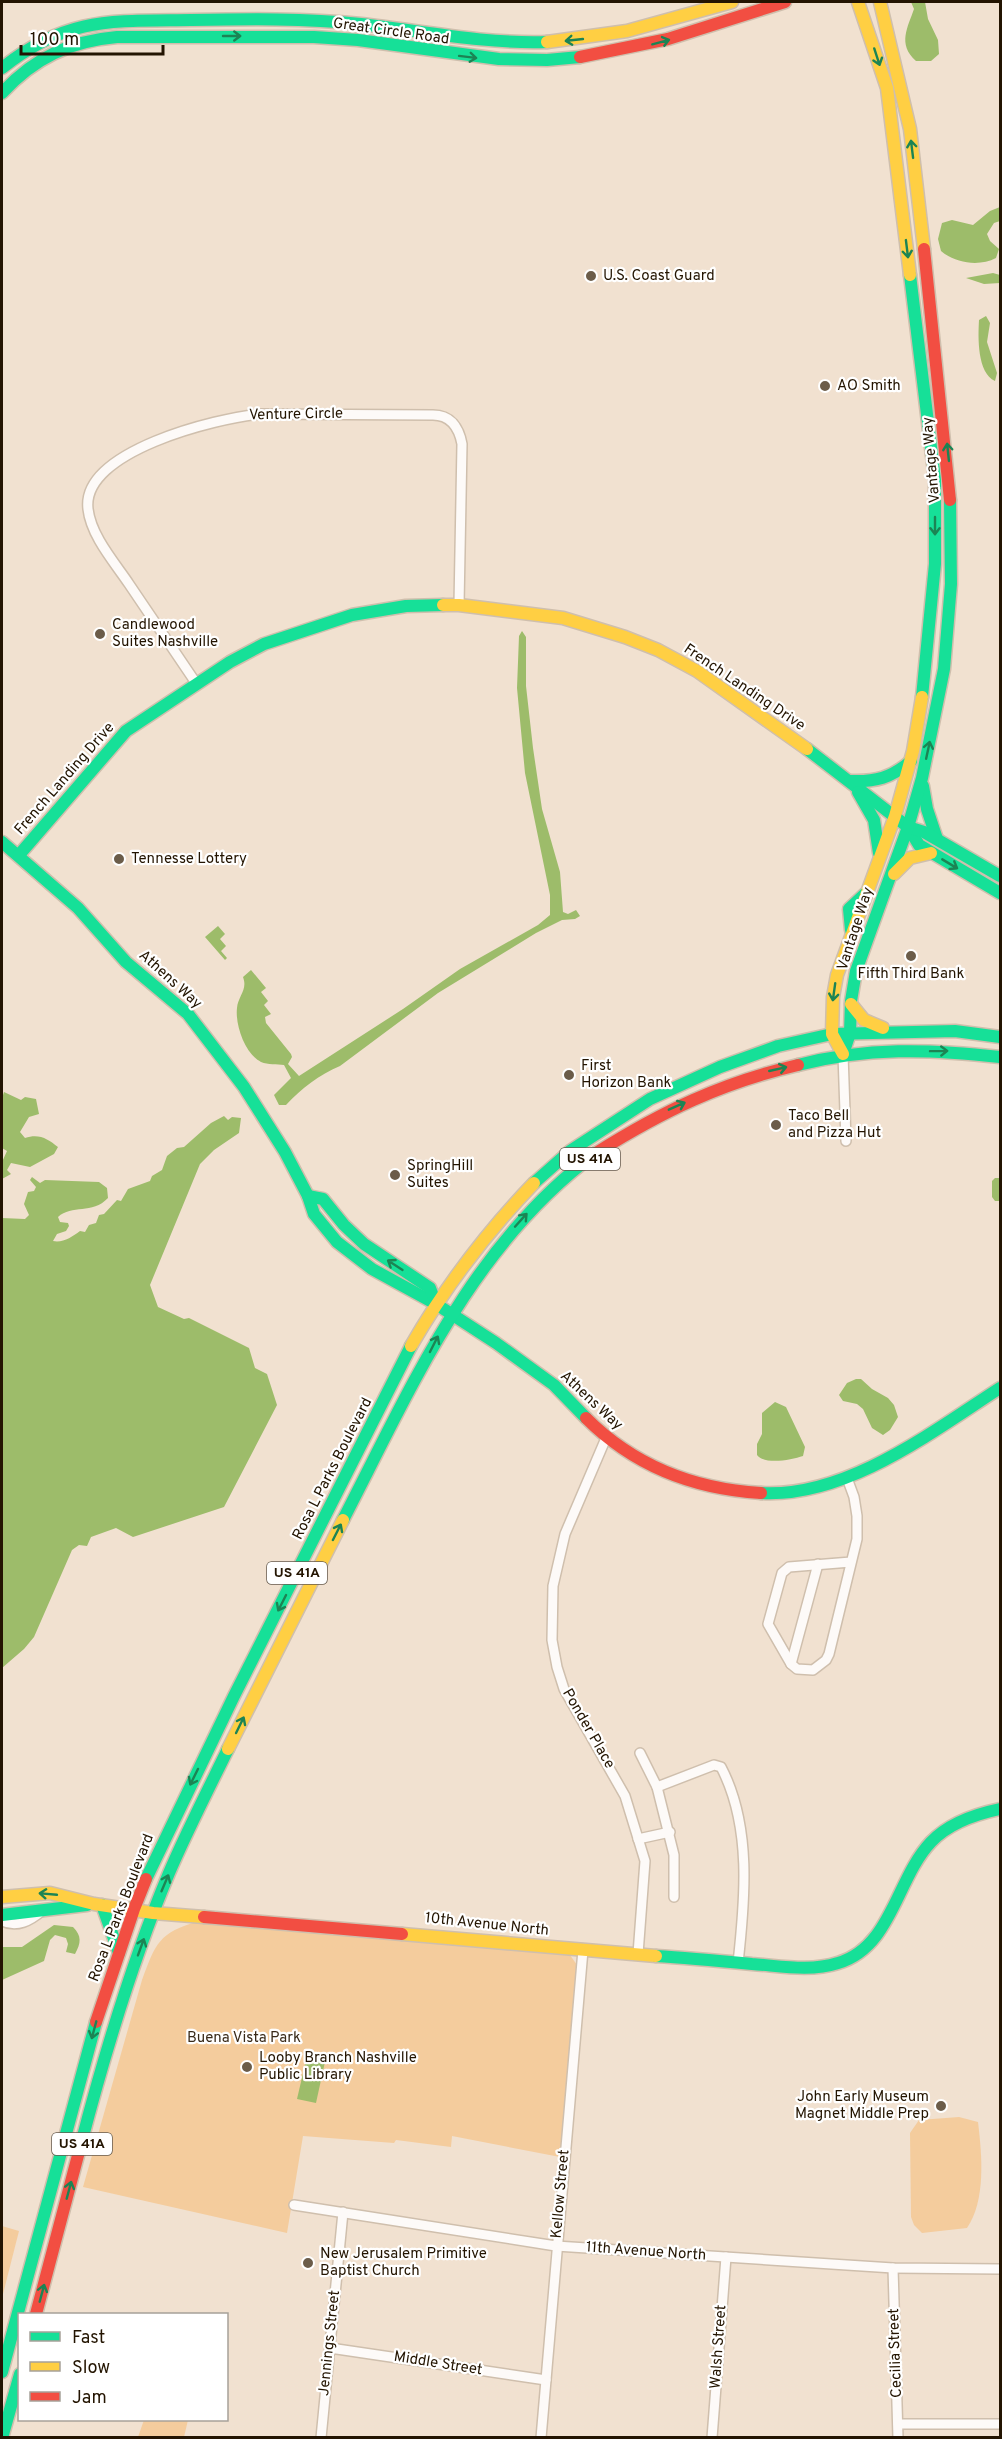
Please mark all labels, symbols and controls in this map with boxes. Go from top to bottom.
street label: Great Circle Road [332,14,450,50]
scale bar [21,18,164,56]
text: 100 m [30,29,79,52]
one-way arrow [222,30,242,42]
one-way arrow [564,35,584,46]
one-way arrow [651,35,670,47]
one-way arrow [872,47,883,66]
one-way arrow [458,52,477,63]
one-way arrow [906,139,917,159]
one-way arrow [901,239,912,259]
place label: U.S. Coast Guard [603,267,715,286]
marker: U.S. Coast Guard [584,269,598,283]
place label: AO Smith [837,377,901,396]
marker: AO Smith [818,379,832,393]
street label: Venture Circle [249,405,343,425]
street label: Vantage Way [919,416,945,504]
one-way arrow [942,442,953,462]
one-way arrow [929,516,941,536]
place label: Candlewood Suites Nashville [112,616,218,652]
marker: Candlewood Suites Nashville [93,627,107,641]
street label: French Landing Drive [680,640,808,736]
street label: French Landing Drive [11,719,119,839]
one-way arrow [923,740,934,760]
place label: Tennesse Lottery [131,850,247,869]
marker: Tennesse Lottery [112,852,126,866]
one-way arrow [941,858,958,870]
street label: Vantage Way [834,885,878,973]
street label: Athens Way [134,947,206,1014]
marker: Fifth Third Bank [904,949,918,963]
place label: Fifth Third Bank [858,965,965,984]
one-way arrow [828,982,839,1001]
one-way arrow [929,1045,949,1057]
place label: First Horizon Bank [581,1057,672,1093]
one-way arrow [768,1062,787,1074]
marker: First Horizon Bank [562,1068,576,1082]
one-way arrow [668,1099,686,1111]
place label: Taco Bell and Pizza Hut [788,1107,881,1143]
marker: Taco Bell and Pizza Hut [769,1118,783,1132]
road number: US 41A [560,1148,620,1170]
place label: SpringHill Suites [407,1157,473,1193]
marker: SpringHill Suites [388,1168,402,1182]
one-way arrow [514,1213,528,1228]
one-way arrow [387,1259,404,1271]
one-way arrow [429,1335,441,1353]
street label: Athens Way [556,1367,626,1435]
street label: Rosa L Parks Boulevard [289,1395,377,1543]
one-way arrow [332,1523,344,1541]
road number: US 41A [267,1562,327,1584]
one-way arrow [276,1593,287,1611]
street label: Ponder Place [557,1685,619,1773]
one-way arrow [234,1716,246,1734]
one-way arrow [188,1767,200,1785]
street label: Rosa L Parks Boulevard [85,1831,159,1985]
one-way arrow [160,1874,172,1892]
one-way arrow [39,1888,58,1899]
street label: 10th Avenue North [424,1909,550,1941]
one-way arrow [136,1938,147,1956]
one-way arrow [87,2020,99,2039]
park label: Buena Vista Park [187,2029,301,2048]
place label: Looby Branch Nashville Public Library [259,2049,417,2085]
marker: Looby Branch Nashville Public Library [240,2060,254,2074]
place label: John Early Museum Magnet Middle Prep [795,2088,929,2124]
marker: John Early Museum Magnet Middle Prep [934,2099,948,2113]
road number: US 41A [52,2133,112,2155]
street label: Kellow Street [548,2149,574,2239]
one-way arrow [64,2181,76,2200]
street label: 11th Avenue North [585,2238,707,2266]
place label: New Jerusalem Primitive Baptist Church [320,2245,487,2281]
marker: New Jerusalem Primitive Baptist Church [301,2256,315,2270]
one-way arrow [36,2284,48,2303]
street label: Jennings Street [315,2289,345,2397]
street label: Walsh Street [707,2304,731,2390]
street label: Cecilia Street [885,2308,907,2398]
legend [18,2313,228,2421]
text: Fast [72,2327,105,2350]
street label: Middle Street [392,2348,484,2380]
text: Slow [72,2357,110,2380]
text: Jam [72,2387,107,2410]

